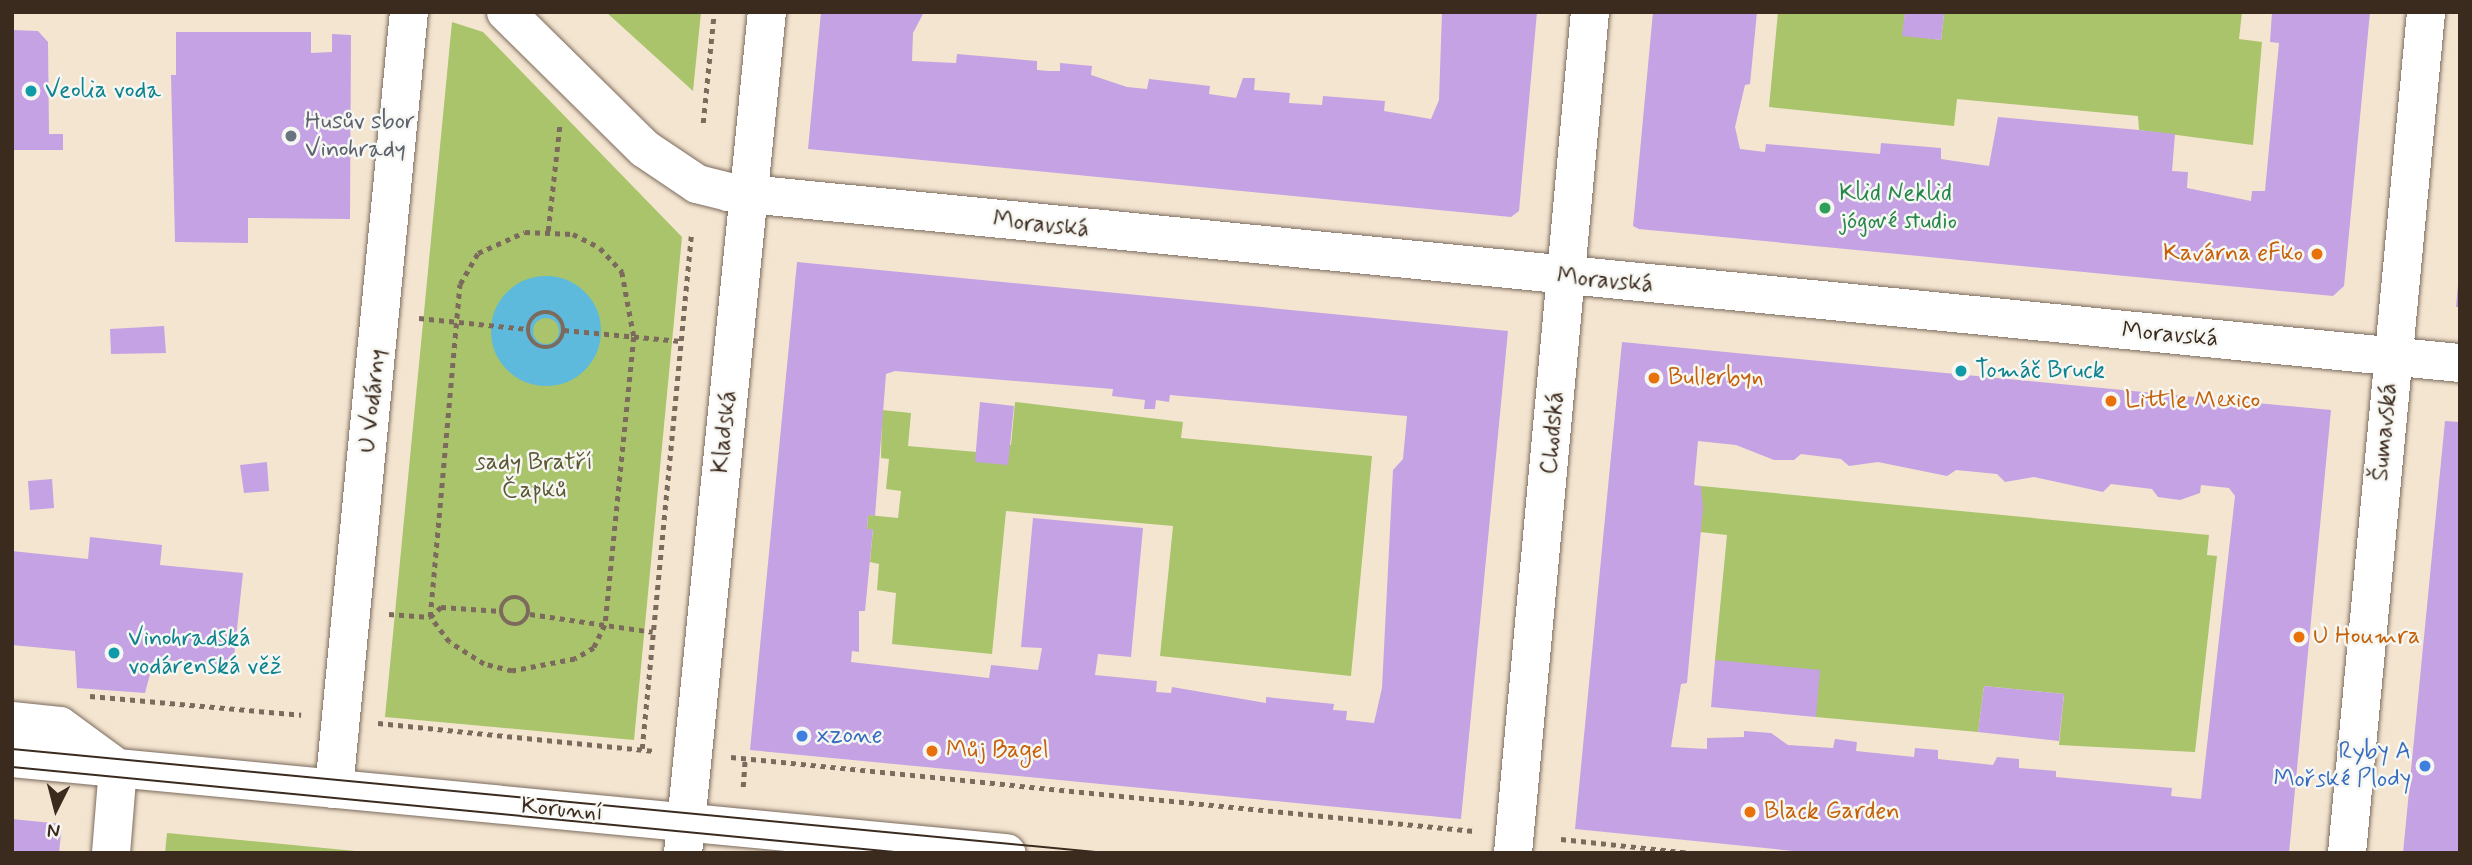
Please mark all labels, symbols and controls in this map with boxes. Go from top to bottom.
place label: Veolia voda [45,77,159,105]
marker: Veolia voda [23,83,39,99]
place label: Husův sbor Vinohrady [305,108,417,164]
marker: Husův sbor Vinohrady [283,128,299,144]
place label: Klid Neklid jógové studio [1839,180,1957,236]
marker: Klid Neklid jógové studio [1817,200,1833,216]
street label: Moravská [991,206,1091,244]
place label: Kavárna eFko [2162,240,2303,268]
marker: Kavárna eFko [2309,246,2325,262]
street label: Moravská [1556,262,1654,300]
street label: Moravská [2121,316,2219,354]
street label: U Vodárny [353,348,393,454]
place label: Tomáč Bruck [1975,357,2105,385]
marker: Tomáč Bruck [1953,363,1969,379]
place label: Bullerbyn [1668,364,1764,392]
marker: Bullerbyn [1646,370,1662,386]
street label: Šumavská [2366,382,2404,482]
place label: Little Mexico [2125,387,2259,415]
street label: Kladská [706,389,744,475]
street label: Chodská [1535,390,1571,476]
marker: Little Mexico [2103,393,2119,409]
park label: sady Bratří Čapků [475,449,593,505]
place label: U Houmra [2313,623,2417,651]
place label: Vinohradská vodárenská věž [128,625,282,681]
marker: U Houmra [2291,629,2307,645]
marker: Vinohradská vodárenská věž [106,645,122,661]
place label: xzone [816,722,883,750]
marker: xzone [794,728,810,744]
place label: Můj Bagel [946,737,1047,765]
place label: Ryby A Mořské Plody [2274,738,2411,794]
marker: Můj Bagel [924,743,940,759]
marker: Ryby A Mořské Plody [2417,758,2433,774]
north arrow [21,774,91,844]
street label: Korunní [520,792,604,828]
place label: Black Garden [1764,798,1898,826]
marker: Black Garden [1742,804,1758,820]
text: N [46,817,61,843]

